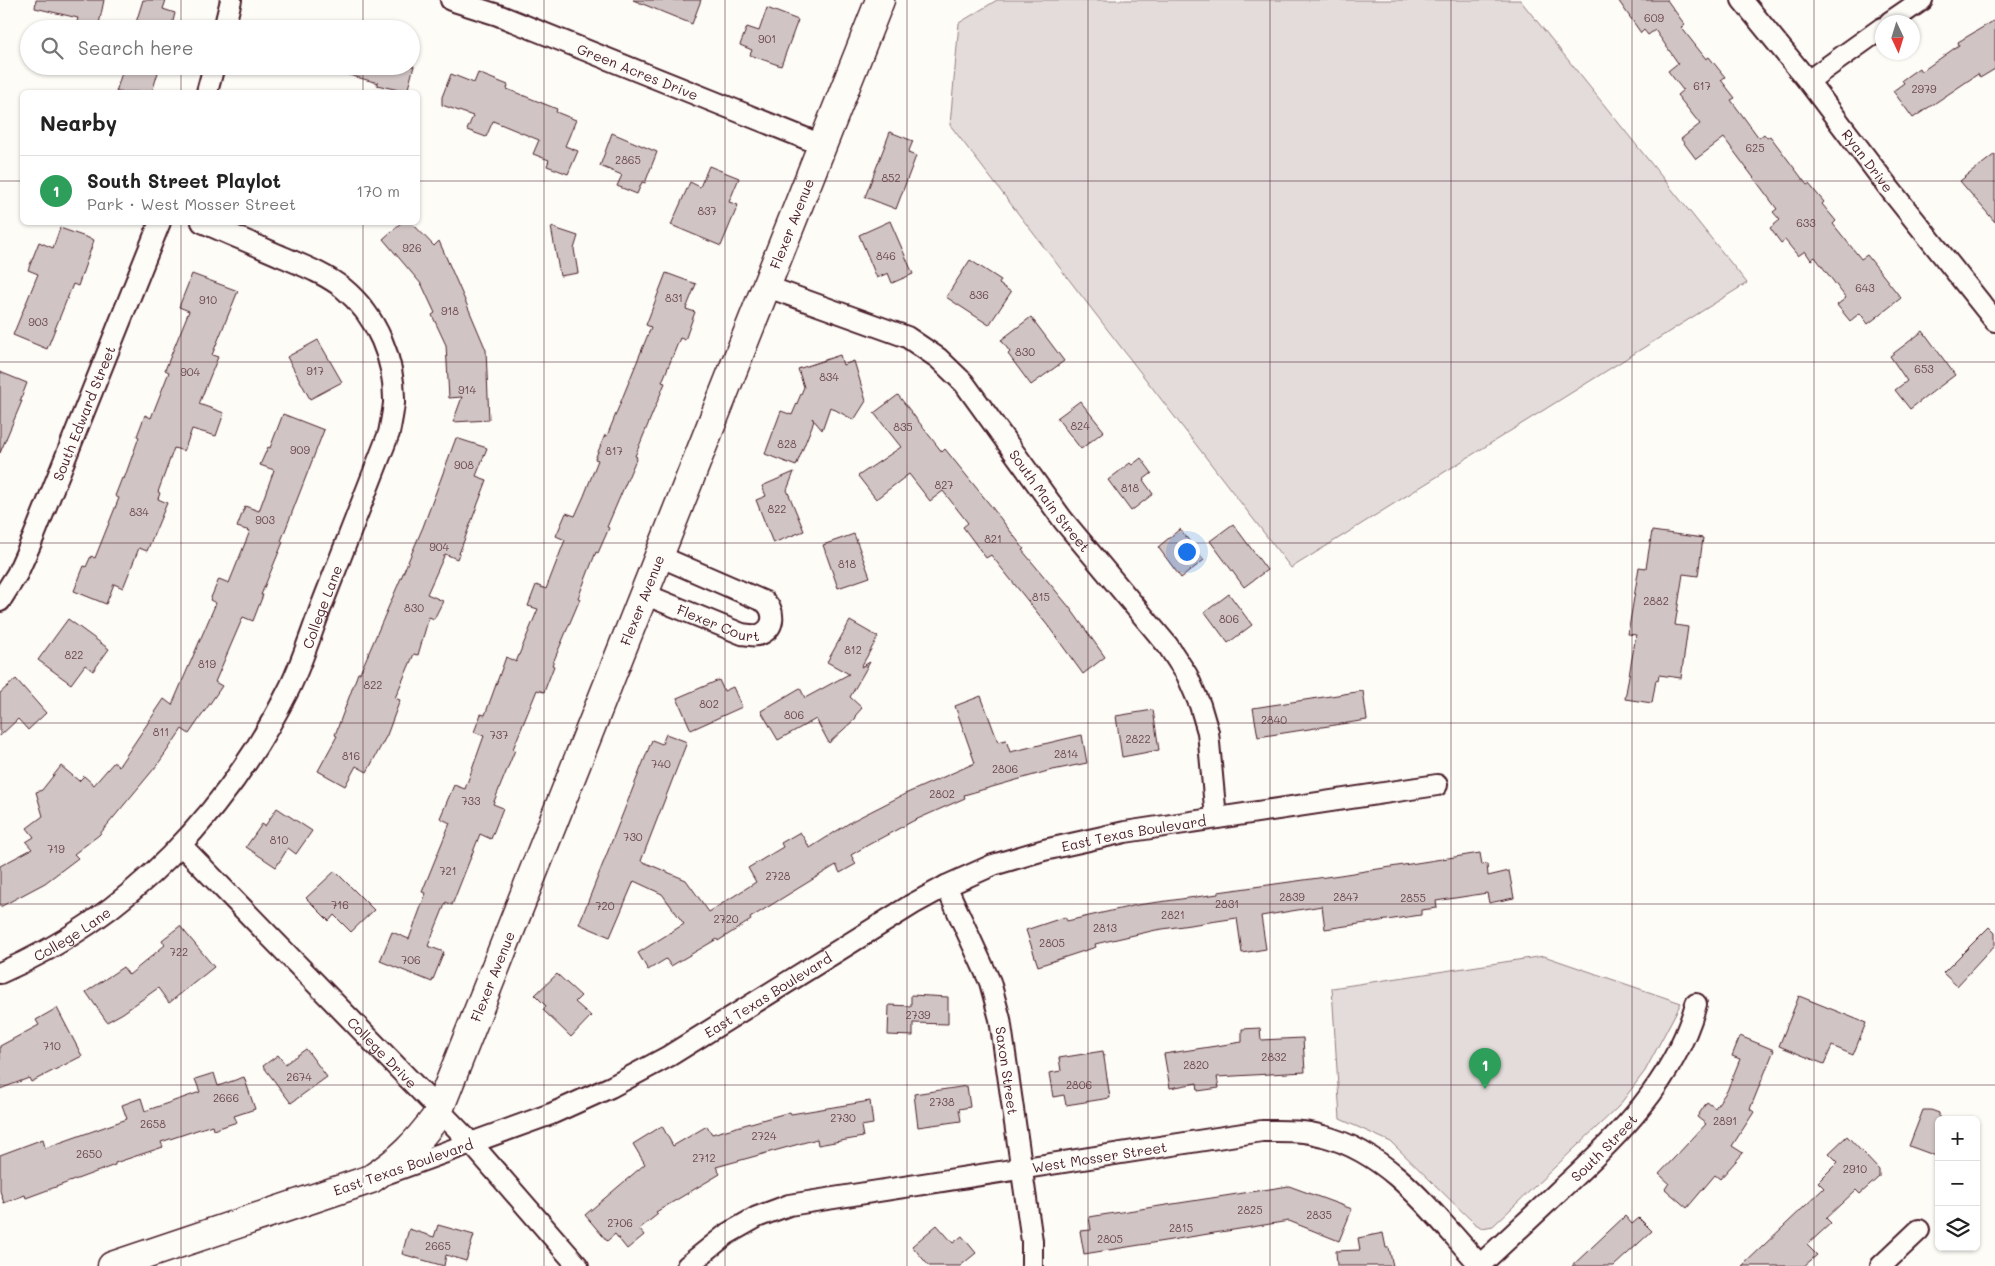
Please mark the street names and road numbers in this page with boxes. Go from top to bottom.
street label: Green Acres Drive [574,38,701,104]
street label: Ryan Drive [1838,125,1898,196]
street label: Flexer Avenue [765,176,818,272]
street label: South Edward Street [48,343,119,483]
street label: South Main Street [1005,445,1095,556]
street label: Flexer Avenue [615,552,668,648]
street label: College Lane [297,562,346,651]
street label: Flexer Court [674,599,760,645]
street label: East Texas Boulevard [1059,810,1207,855]
street label: College Lane [30,902,114,965]
street label: Flexer Avenue [465,928,518,1024]
street label: East Texas Boulevard [700,948,835,1041]
street label: College Drive [344,1012,422,1092]
street label: Saxon Street [992,1025,1023,1116]
street label: South Street [1566,1110,1641,1185]
street label: East Texas Boulevard [331,1134,476,1200]
street label: West Mosser Street [1031,1137,1168,1176]

